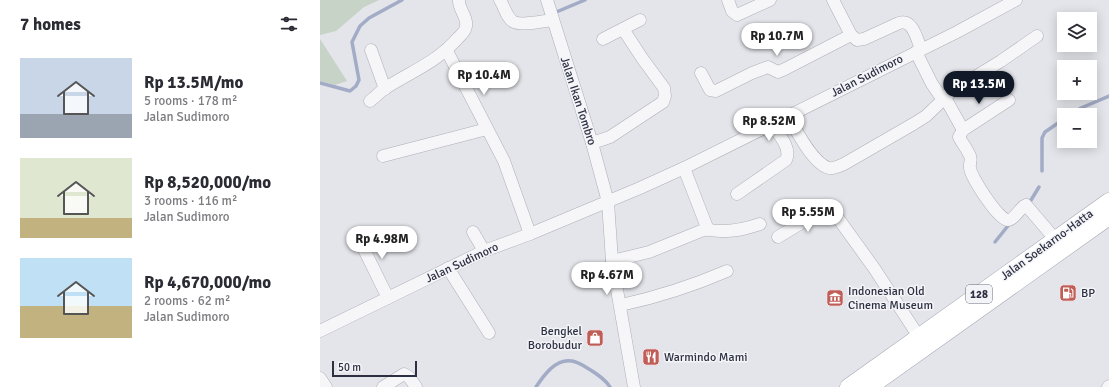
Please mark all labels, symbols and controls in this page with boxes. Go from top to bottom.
map controls [1057,12,1097,148]
button: layers [1057,12,1097,52]
icon: filters [278,13,300,35]
text: 7 homes [20,14,81,35]
pin: Rp 10.7M [736,23,818,57]
text: Rp 10.7M [750,28,804,44]
street label: Jalan Sudimoro [828,51,906,101]
street label: Jalan Ikan Tombro [557,55,599,147]
button: + [1057,60,1097,100]
pin: Rp 10.4M [443,62,525,96]
text: Rp 10.4M [457,67,511,83]
pin: Rp 13.5M [938,71,1020,105]
text: Rp 13.5M/mo [144,72,243,93]
icon: home [52,74,100,122]
text: Rp 13.5M [952,76,1006,92]
text: 5 rooms · 178 m² [144,93,237,109]
pin: Rp 8.52M [728,108,810,142]
button: − [1057,108,1097,148]
text: Jalan Sudimoro [144,109,230,125]
text: Rp 8.52M [742,113,796,129]
text: Rp 8,520,000/mo [144,172,271,193]
icon: home [52,174,100,222]
text: 3 rooms · 116 m² [144,193,237,209]
pin: Rp 5.55M [767,199,849,233]
text: Rp 5.55M [781,204,835,220]
street label: Jalan Soekarno-Hatta [998,206,1096,284]
text: Jalan Sudimoro [144,209,230,225]
pin: Rp 4.98M [341,226,423,260]
text: Rp 4.98M [355,231,409,247]
street label: Jalan Sudimoro [423,240,501,286]
pin: Rp 4.67M [566,262,648,296]
text: Rp 4.67M [580,267,634,283]
text: Rp 4,670,000/mo [144,272,271,293]
icon: home [52,274,100,322]
fuel station icon: BP [1058,283,1078,303]
place label: Indonesian Old Cinema Museum [848,284,933,313]
road number: 128 [966,285,992,303]
place label: BP [1081,286,1095,301]
museum icon: Indonesian Old Cinema Museum [825,288,845,308]
text: 2 rooms · 62 m² [144,293,230,309]
text: Jalan Sudimoro [144,309,230,325]
place label: Bengkel Borobudur [528,324,583,353]
shop icon: Bengkel Borobudur [585,328,605,348]
restaurant icon: Warmindo Mami [641,347,661,367]
place label: Warmindo Mami [664,350,747,365]
scale bar [332,359,417,378]
text: 50 m [338,361,361,374]

